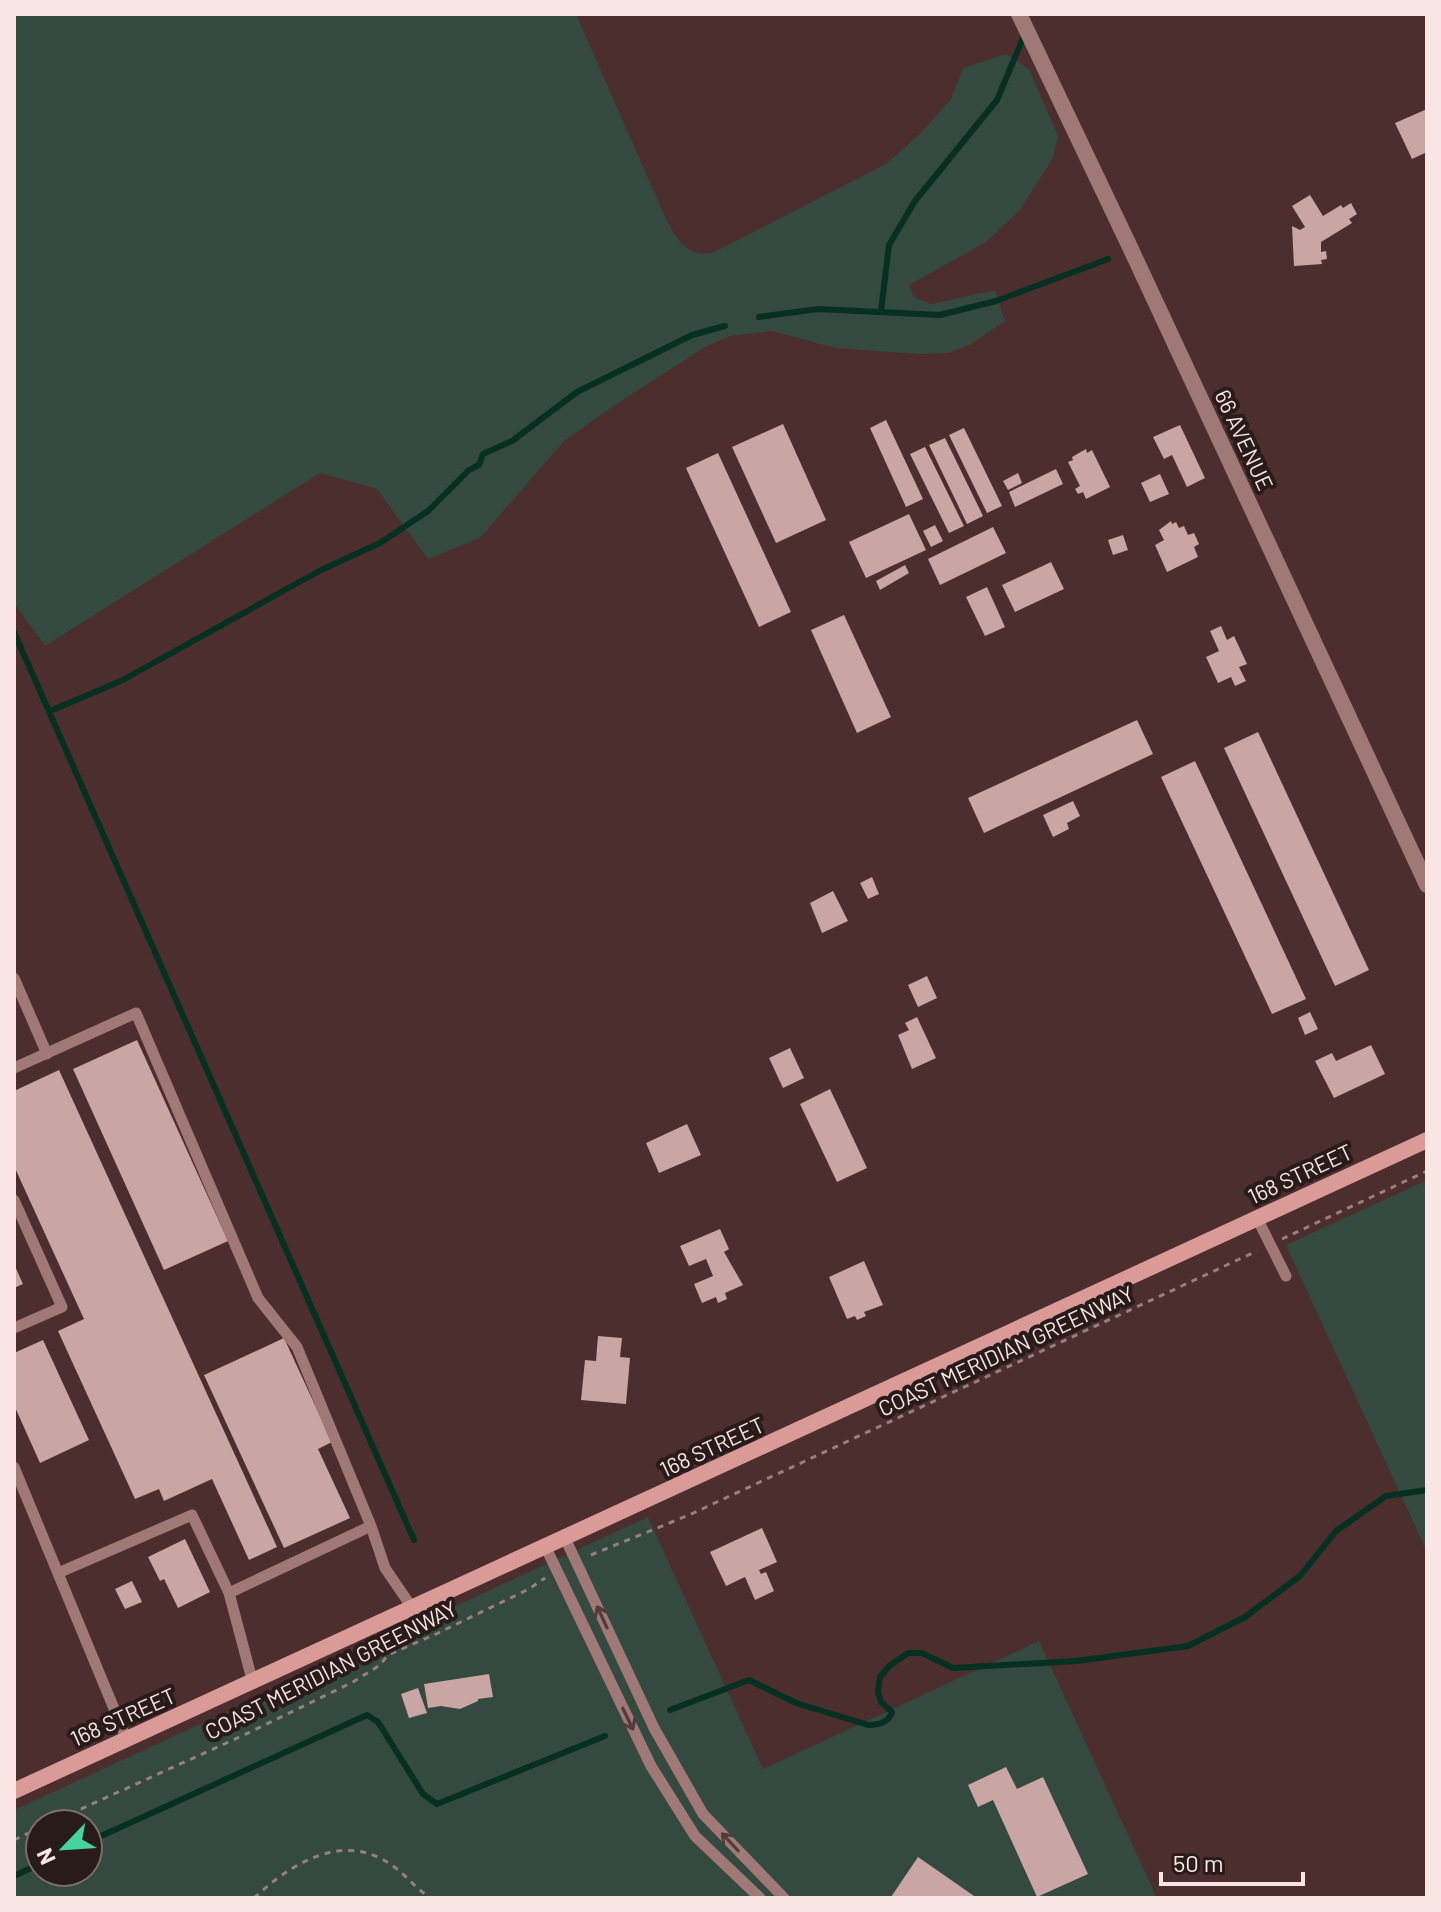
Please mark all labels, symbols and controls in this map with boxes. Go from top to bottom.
street label: 66 AVENUE [1210,385,1279,494]
street label: 168 STREET [1243,1138,1356,1209]
street label: COAST MERIDIAN GREENWAY [874,1279,1137,1421]
street label: 168 STREET [655,1411,768,1482]
street label: COAST MERIDIAN GREENWAY [200,1594,461,1744]
one-way arrow [593,1605,608,1630]
street label: 168 STREET [66,1681,179,1751]
one-way arrow [621,1707,636,1731]
north arrow [24,1808,104,1888]
one-way arrow [720,1832,739,1852]
scale bar [1161,1836,1303,1886]
text: N [30,1845,60,1869]
text: 50 m [1173,1848,1224,1877]

